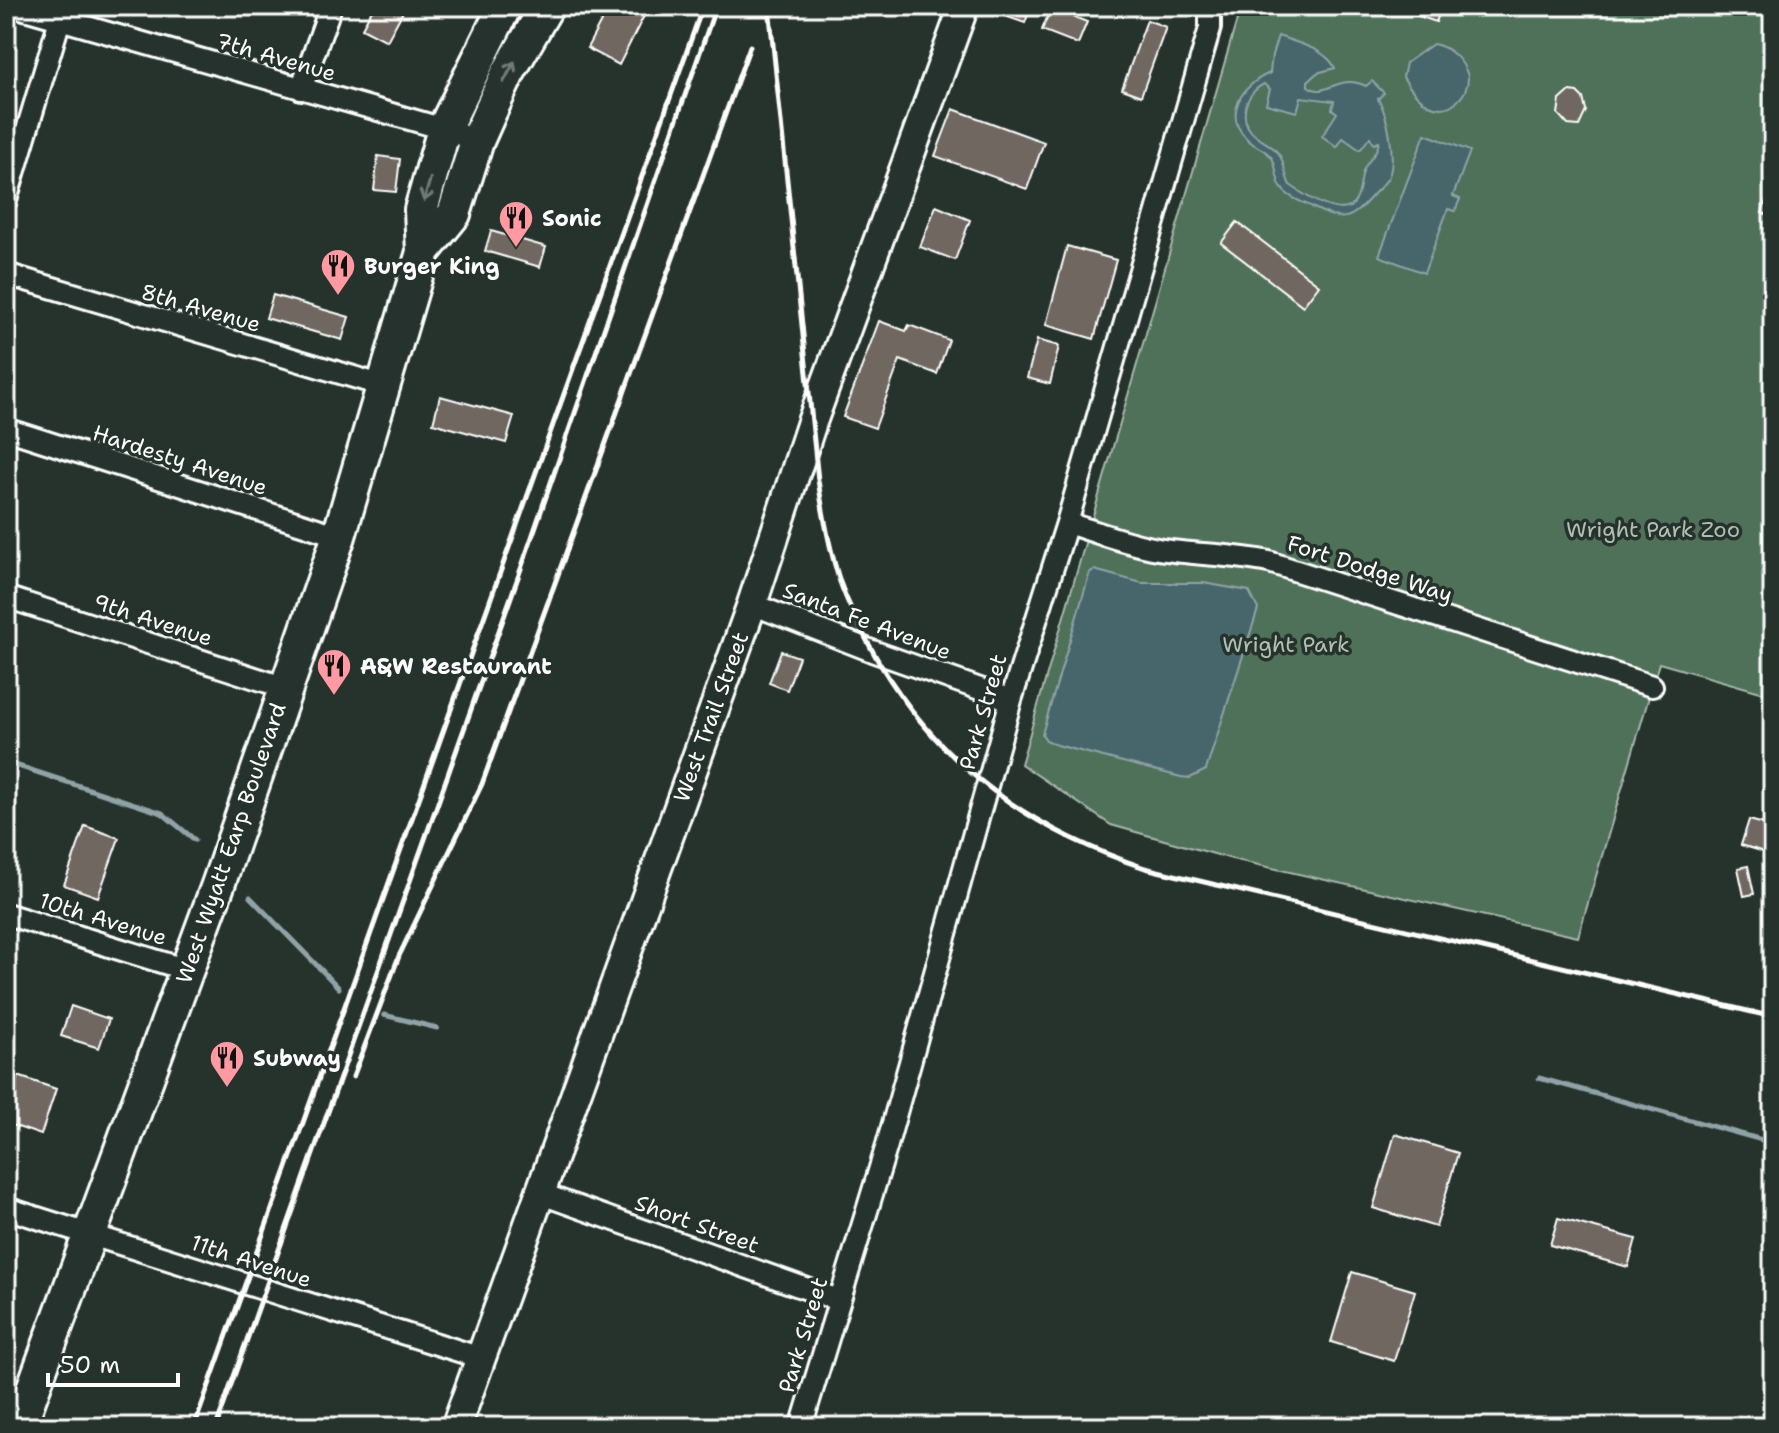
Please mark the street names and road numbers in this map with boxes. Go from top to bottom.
street label: 7th Avenue [213,26,339,88]
street label: 8th Avenue [138,277,264,339]
street label: Hardesty Avenue [89,418,271,502]
street label: Fort Dodge Way [1284,529,1456,609]
street label: Santa Fe Avenue [779,576,955,666]
street label: 9th Avenue [90,587,216,653]
street label: West Trail Street [667,628,755,806]
street label: Park Street [953,651,1013,773]
street label: West Wyatt Earp Boulevard [169,699,293,987]
street label: 10th Avenue [36,886,170,952]
street label: Short Street [631,1188,763,1260]
street label: 11th Avenue [187,1228,315,1294]
street label: Park Street [772,1274,834,1396]

